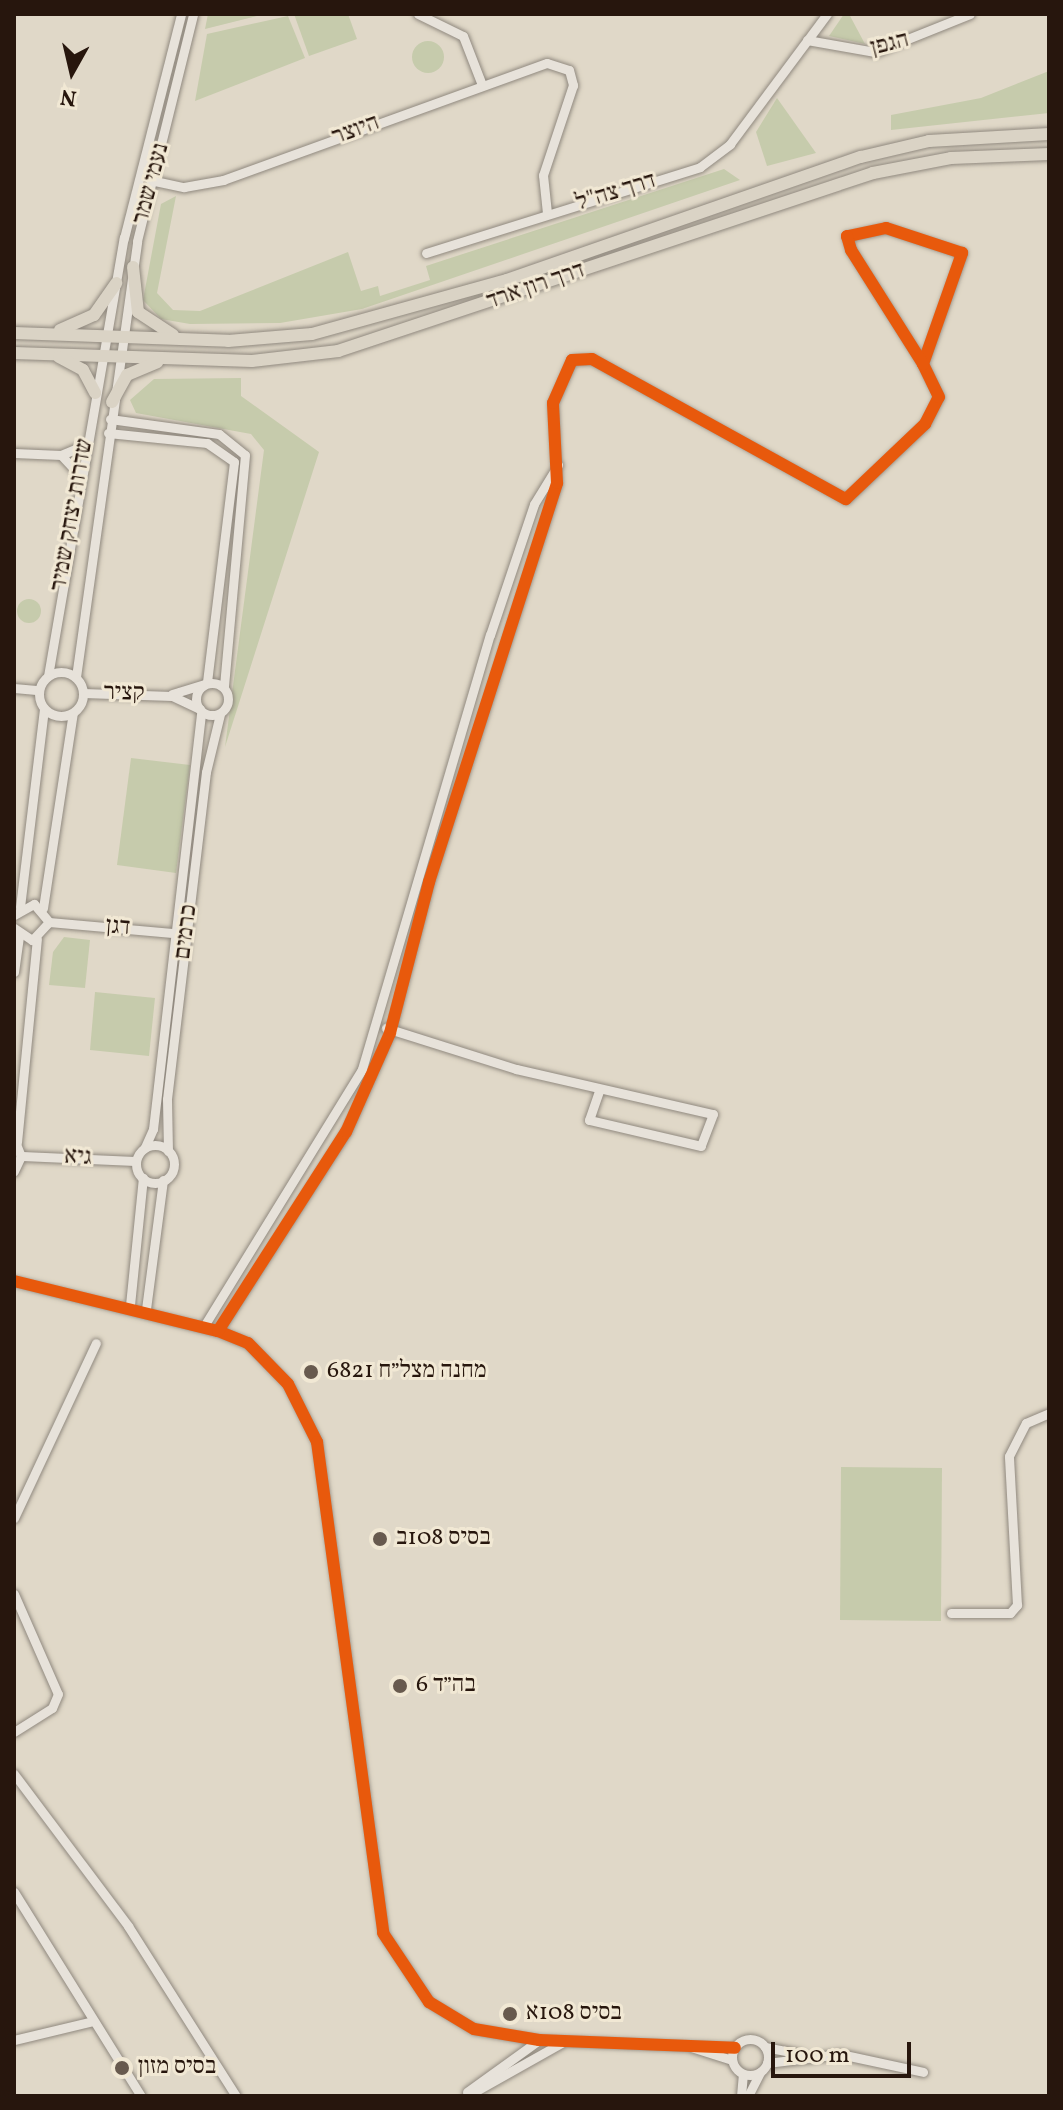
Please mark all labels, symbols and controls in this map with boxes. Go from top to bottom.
street label: הגפן [868,26,912,64]
north arrow [32,32,112,112]
text: N [59,80,79,113]
street label: היוצר [328,109,384,153]
street label: נעמי שמר [127,140,177,228]
street label: דרך צה"ל [572,167,660,219]
street label: דרך רון ארד [483,257,589,317]
street label: שדרות יצחק שמיר [45,436,101,594]
street label: קציר [103,679,145,709]
street label: כרמים [169,903,205,961]
street label: דגן [105,913,131,943]
street label: גיא [64,1143,92,1173]
place label: מחנה מצל״ח 6821 [327,1358,487,1386]
marker: מחנה מצל״ח 6821 [302,1363,320,1381]
place label: בסיס 108ב [396,1525,491,1553]
marker: בסיס 108ב [371,1530,389,1548]
place label: בה״ד 6 [416,1672,476,1700]
marker: בה״ד 6 [391,1677,409,1695]
place label: בסיס 108א [526,2000,622,2028]
marker: בסיס 108א [501,2005,519,2023]
scale bar [775,2026,915,2076]
text: 100 m [785,2039,850,2073]
place label: בסיס מזון [138,2054,216,2082]
marker: בסיס מזון [113,2059,131,2077]

